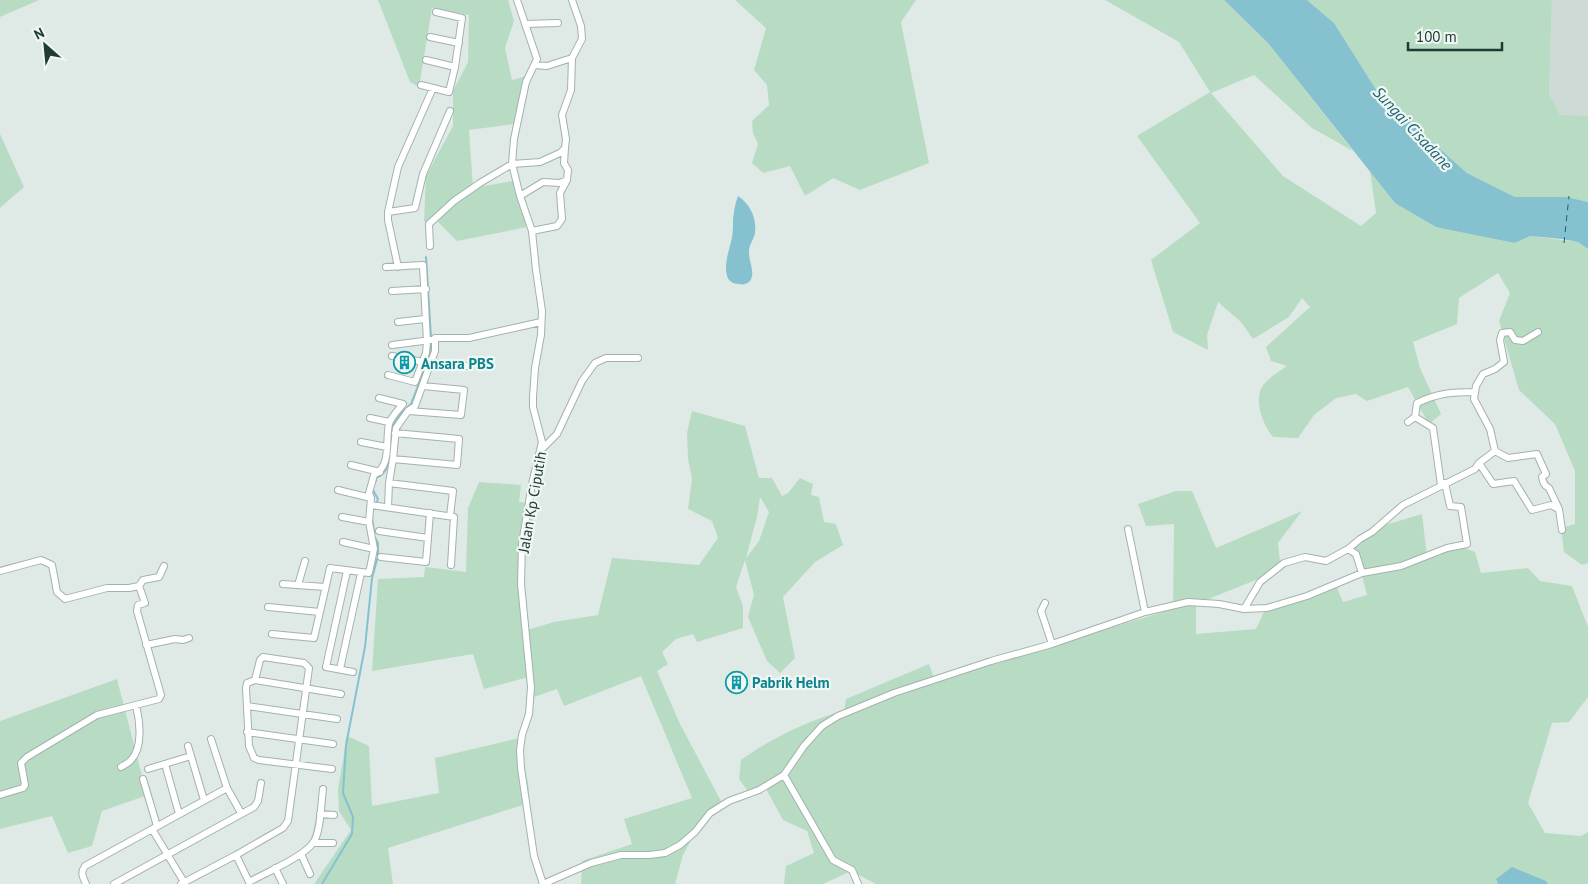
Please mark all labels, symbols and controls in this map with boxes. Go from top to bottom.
north arrow [20,20,70,70]
scale bar [1408,20,1502,52]
text: N [31,23,47,44]
text: 100 m [1416,27,1457,46]
water label: Sungai Cisadane [1369,82,1457,174]
building icon: Ansara PBS [393,351,417,375]
place label: Ansara PBS [421,354,494,373]
street label: Jalan Kp Ciputih [514,450,550,555]
building icon: Pabrik Helm [724,670,748,694]
place label: Pabrik Helm [752,673,830,692]

